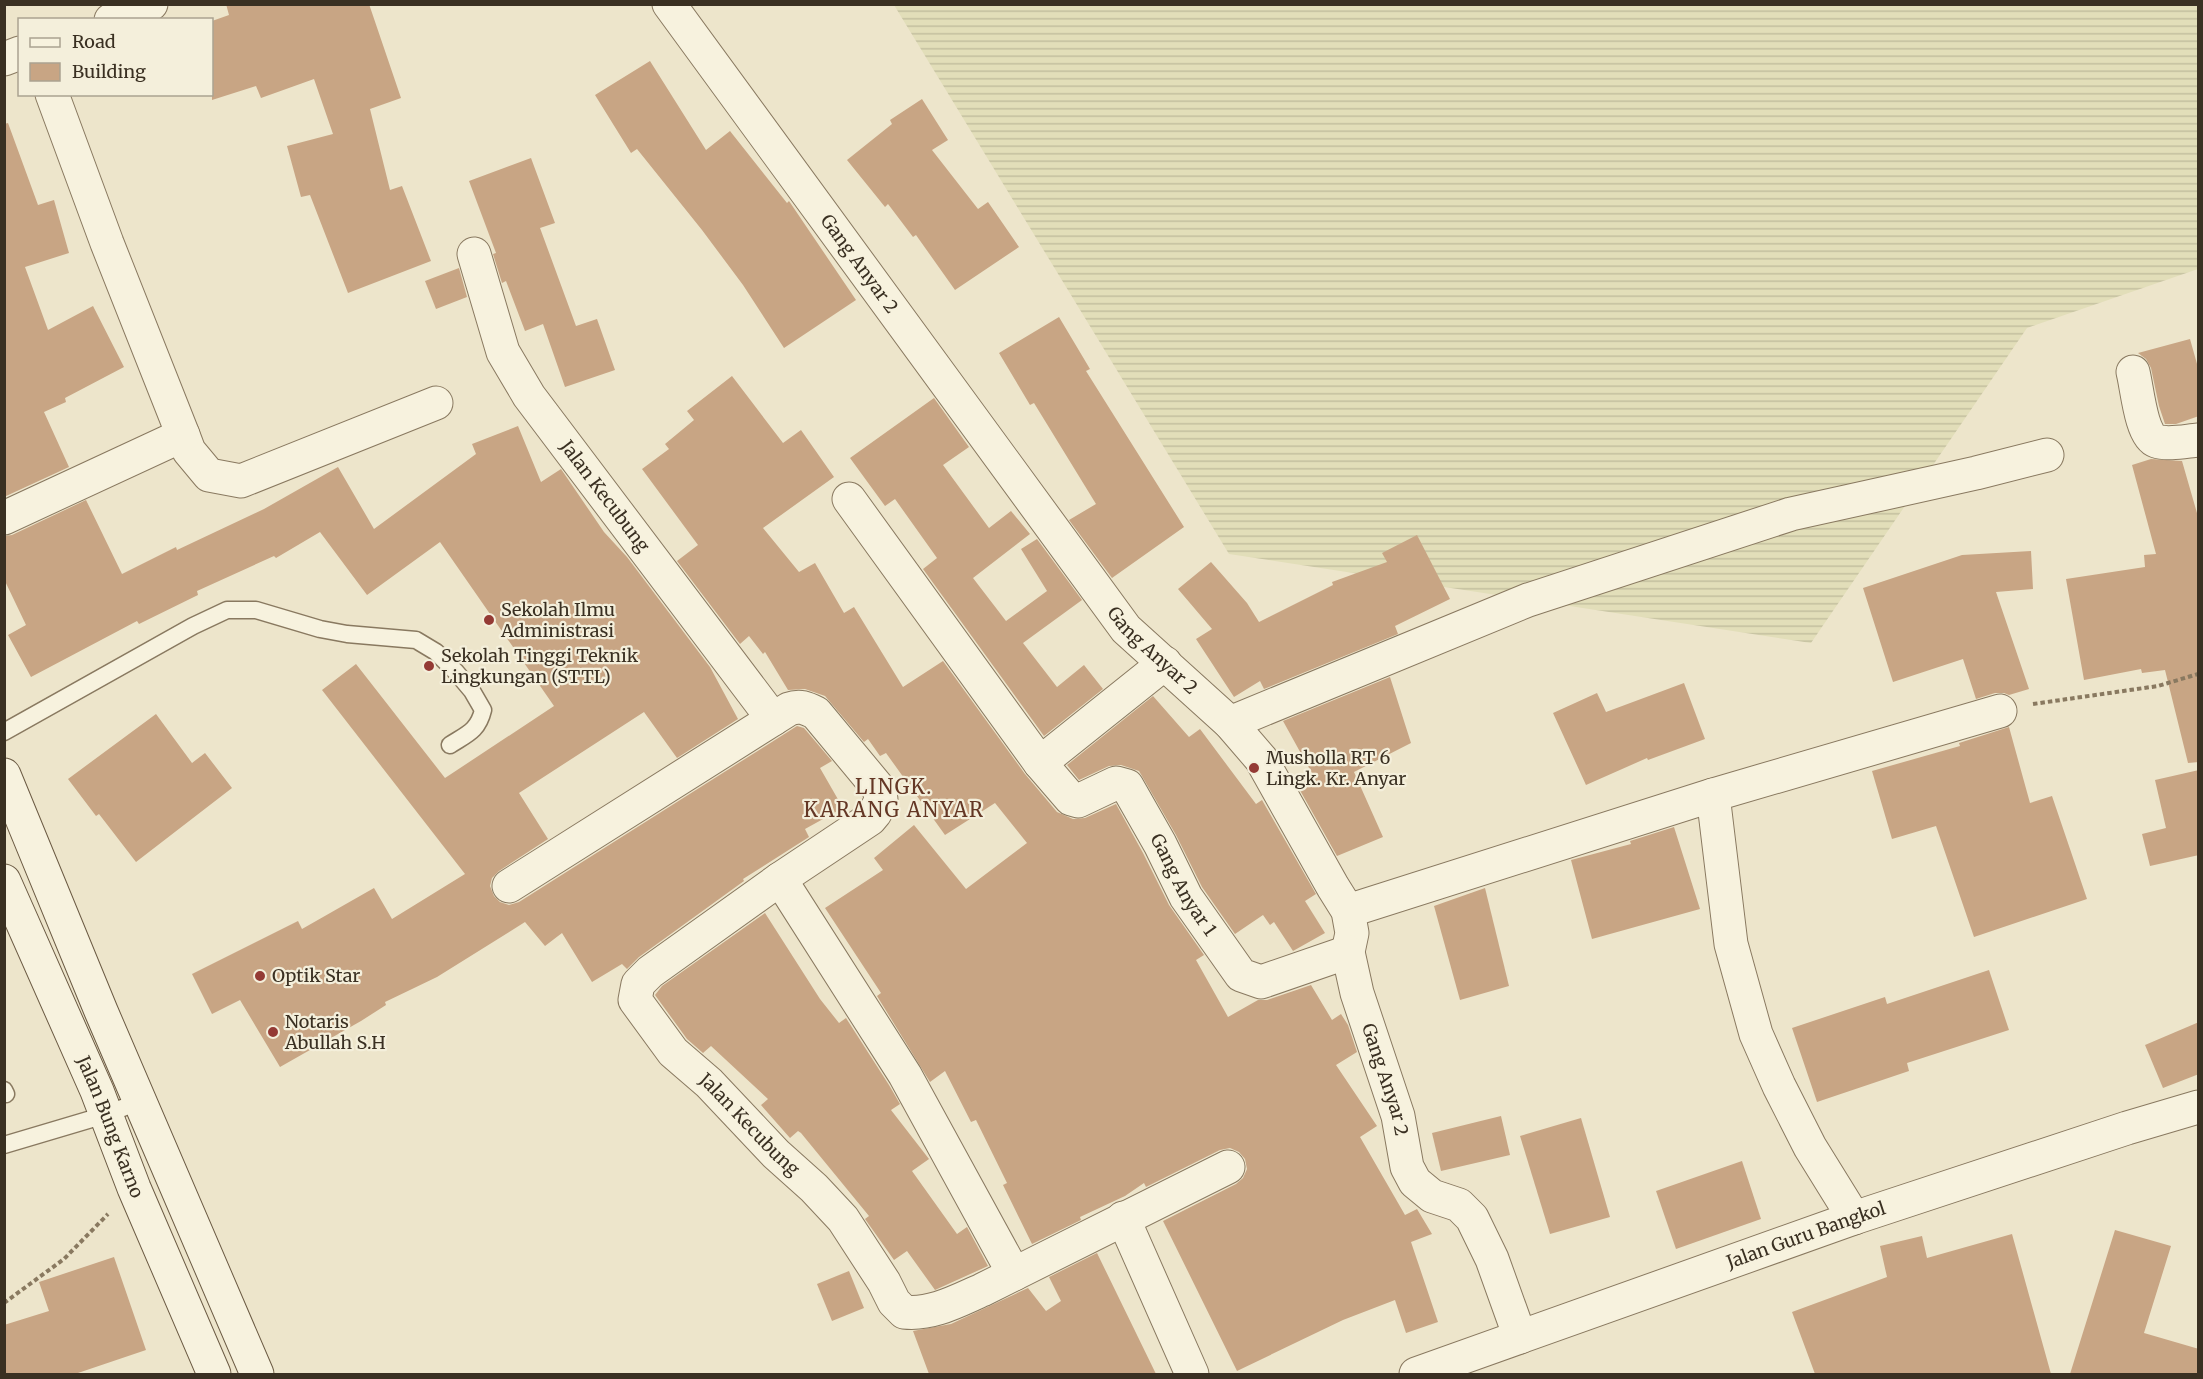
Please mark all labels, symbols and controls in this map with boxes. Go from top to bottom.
legend [18,18,213,96]
text: Road [72,30,116,53]
text: Building [72,60,146,83]
street label: Gang Anyar 2 [816,210,903,318]
street label: Jalan Kecubung [555,435,655,557]
place label: Sekolah Ilmu Administrasi [500,598,615,642]
street label: Gang Anyar 2 [1103,602,1202,699]
marker: Sekolah Ilmu Administrasi [482,613,496,627]
place label: Sekolah Tinggi Teknik Lingkungan (STTL) [441,644,639,688]
marker: Sekolah Tinggi Teknik Lingkungan (STTL) [422,659,436,673]
place label: Musholla RT 6 Lingk. Kr. Anyar [1266,746,1406,790]
marker: Musholla RT 6 Lingk. Kr. Anyar [1247,761,1261,775]
district label: LINGK. KARANG ANYAR [804,774,984,822]
street label: Gang Anyar 1 [1146,829,1222,940]
place label: Optik Star [272,964,360,987]
marker: Optik Star [253,969,267,983]
place label: Notaris Abullah S.H [284,1010,386,1054]
street label: Gang Anyar 2 [1357,1020,1413,1138]
marker: Notaris Abullah S.H [266,1025,280,1039]
street label: Jalan Bung Karno [72,1051,149,1201]
street label: Jalan Kecubung [694,1067,805,1181]
street label: Jalan Guru Bangkol [1722,1196,1889,1274]

